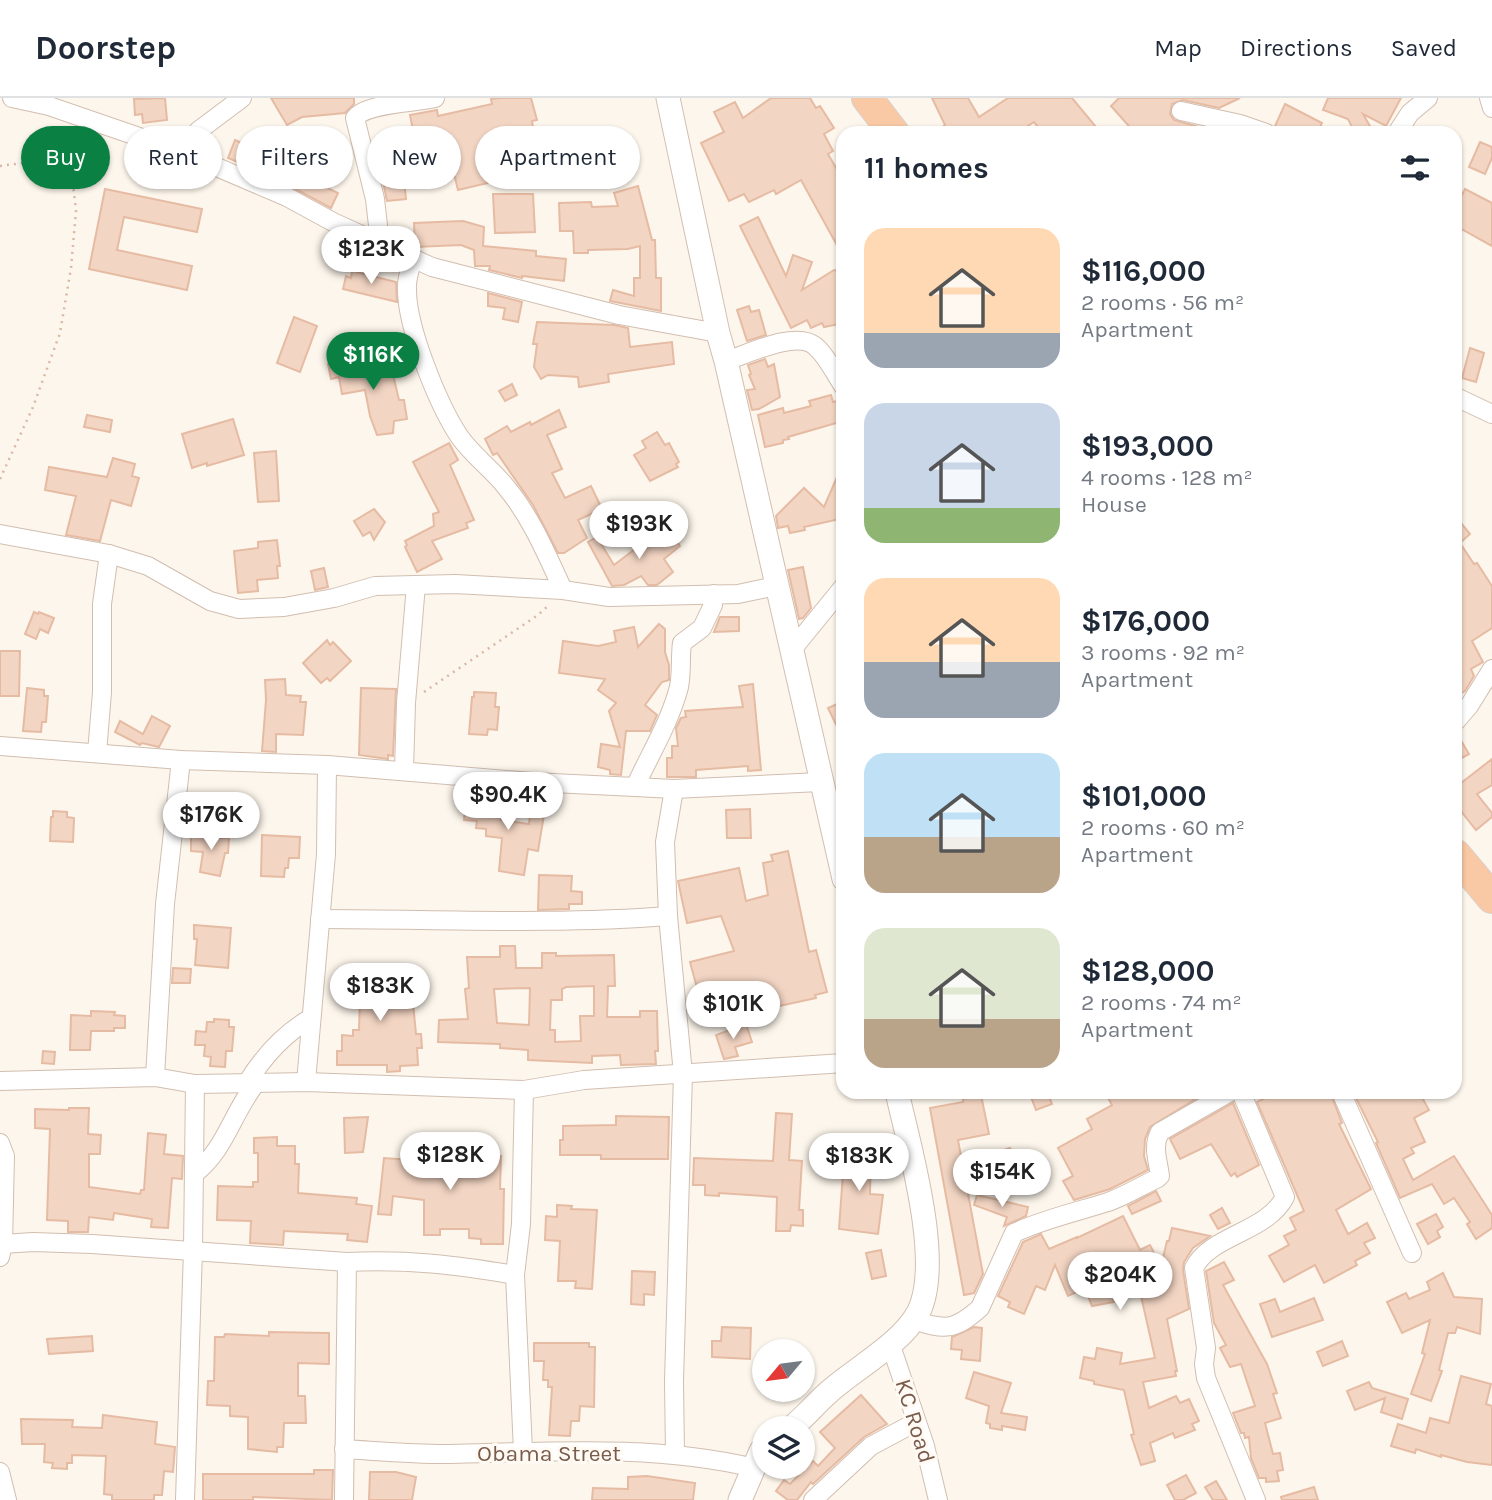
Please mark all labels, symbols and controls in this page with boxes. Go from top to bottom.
text: Doorstep [35,29,176,67]
text: Map [1154,34,1202,62]
text: Directions [1240,34,1353,62]
text: Saved [1391,34,1457,62]
chip: Buy [21,126,110,189]
chip: Rent [124,126,222,189]
chip: Filters [236,126,353,189]
chip: New [367,126,461,189]
chip: Apartment [475,126,640,189]
icon: filters [1396,149,1434,187]
text: 11 homes [864,150,989,186]
pin: $123K [322,226,420,286]
text: $123K [337,235,405,262]
text: $116,000 [1081,253,1206,289]
icon: home [920,256,1004,340]
text: 2 rooms · 56 m² [1081,289,1244,316]
text: Apartment [1081,316,1193,343]
pin: $116K [324,332,422,392]
text: $116K [342,341,404,368]
text: $193,000 [1081,428,1214,464]
icon: home [920,431,1004,515]
text: 4 rooms · 128 m² [1081,464,1253,491]
text: House [1081,491,1147,518]
pin: $193K [590,502,688,561]
text: $193K [605,510,673,537]
text: $176,000 [1081,603,1210,639]
icon: home [920,606,1004,690]
text: 3 rooms · 92 m² [1081,639,1245,666]
text: Apartment [1081,666,1193,693]
pin: $90.4K [451,772,565,832]
text: $101,000 [1081,778,1207,814]
text: $90.4K [469,781,547,808]
icon: home [920,781,1004,865]
pin: $176K [162,792,260,852]
text: $176K [179,801,243,828]
text: 2 rooms · 60 m² [1081,814,1245,841]
text: Apartment [1081,841,1193,868]
text: $128,000 [1081,953,1214,989]
icon: home [920,956,1004,1040]
pin: $183K [331,964,429,1023]
text: $183K [346,972,414,999]
pin: $101K [684,982,782,1041]
text: 2 rooms · 74 m² [1081,989,1242,1016]
text: $101K [702,990,764,1017]
text: Apartment [1081,1016,1193,1043]
pin: $128K [401,1132,499,1192]
pin: $183K [810,1134,908,1193]
text: $128K [416,1141,484,1168]
text: $183K [825,1142,893,1169]
pin: $154K [953,1150,1051,1209]
text: $154K [969,1158,1035,1185]
pin: $204K [1071,1252,1169,1312]
text: $204K [1083,1261,1157,1288]
north arrow [752,1339,816,1402]
map controls [752,1339,815,1479]
street label: KC Road [889,1376,941,1466]
button: layers [752,1416,815,1479]
street label: Obama Street [477,1440,621,1467]

